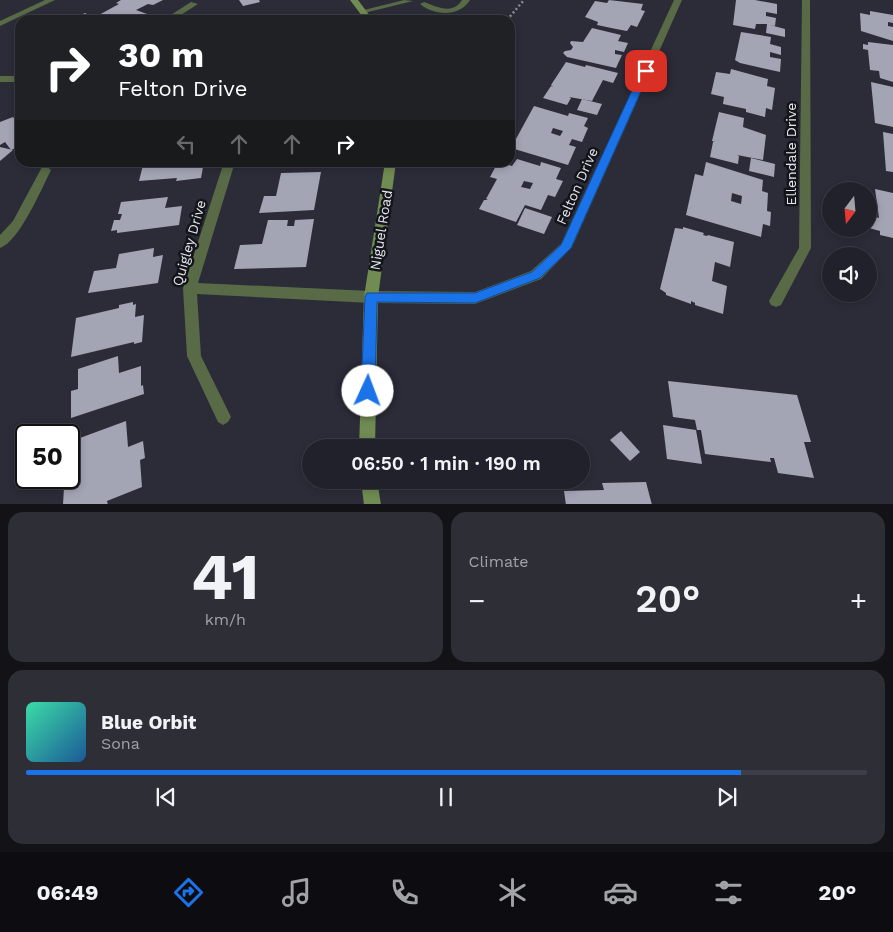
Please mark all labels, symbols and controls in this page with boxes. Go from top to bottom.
text: 30 m [118,34,204,76]
icon: right [35,35,100,100]
pin [625,50,667,92]
icon: arrive [632,57,660,85]
text: Felton Drive [118,76,247,101]
street label: Ellendale Drive [783,103,799,205]
icon: left [172,130,200,158]
icon: ahead [225,130,253,158]
icon: ahead [278,130,306,158]
icon: right [331,130,359,158]
street label: Felton Drive [553,145,601,227]
north arrow [822,182,878,238]
map controls [822,182,877,302]
street label: Niguel Road [367,189,395,271]
street label: Quigley Drive [169,198,209,288]
button: sound [822,247,877,302]
position arrow [341,364,393,416]
speed limit sign: 50 [15,424,80,489]
text: 06:50 · 1 min · 190 m [351,452,541,475]
text: 41 [191,539,259,615]
text: Climate [469,552,529,571]
text: 20° [635,577,700,621]
text: − [469,584,485,617]
text: + [850,584,867,617]
text: km/h [205,610,246,629]
text: Blue Orbit [101,711,196,734]
text: Sona [101,734,140,753]
icon: previous [152,783,180,811]
icon: pause [432,783,460,811]
icon: next [713,783,741,811]
icon: directions [171,875,206,910]
icon: music [279,875,314,910]
icon: phone [387,875,422,910]
icon: climate [495,875,530,910]
icon: car [603,875,638,910]
icon: filters [711,875,746,910]
text: 06:49 [36,880,99,905]
text: 20° [818,880,857,905]

